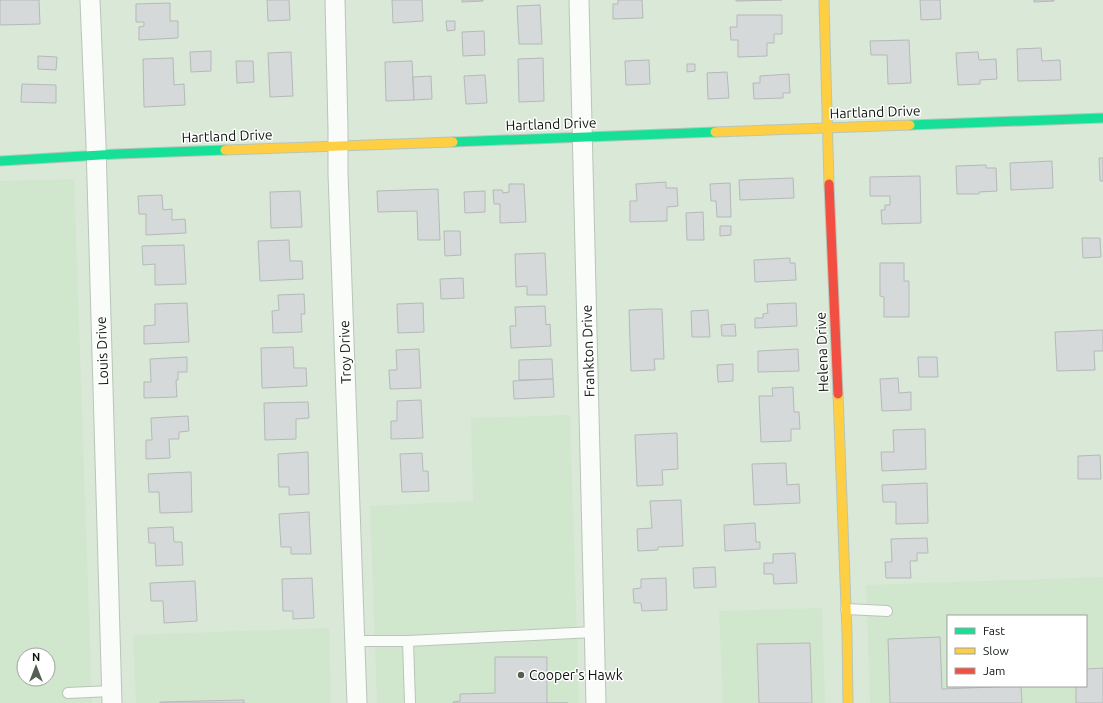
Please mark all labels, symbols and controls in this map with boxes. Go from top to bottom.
street label: Hartland Drive [829,102,921,122]
street label: Hartland Drive [505,114,597,134]
street label: Hartland Drive [181,126,273,146]
street label: Frankton Drive [578,304,598,398]
street label: Helena Drive [813,312,831,392]
street label: Louis Drive [93,316,111,386]
street label: Troy Drive [336,320,354,384]
legend [947,615,1087,687]
text: Fast [983,624,1005,637]
text: Slow [983,644,1009,657]
north arrow [16,647,56,687]
text: N [32,651,40,663]
text: Jam [983,664,1005,677]
place label: Cooper's Hawk [529,667,623,683]
marker: Cooper's Hawk [516,670,526,680]

